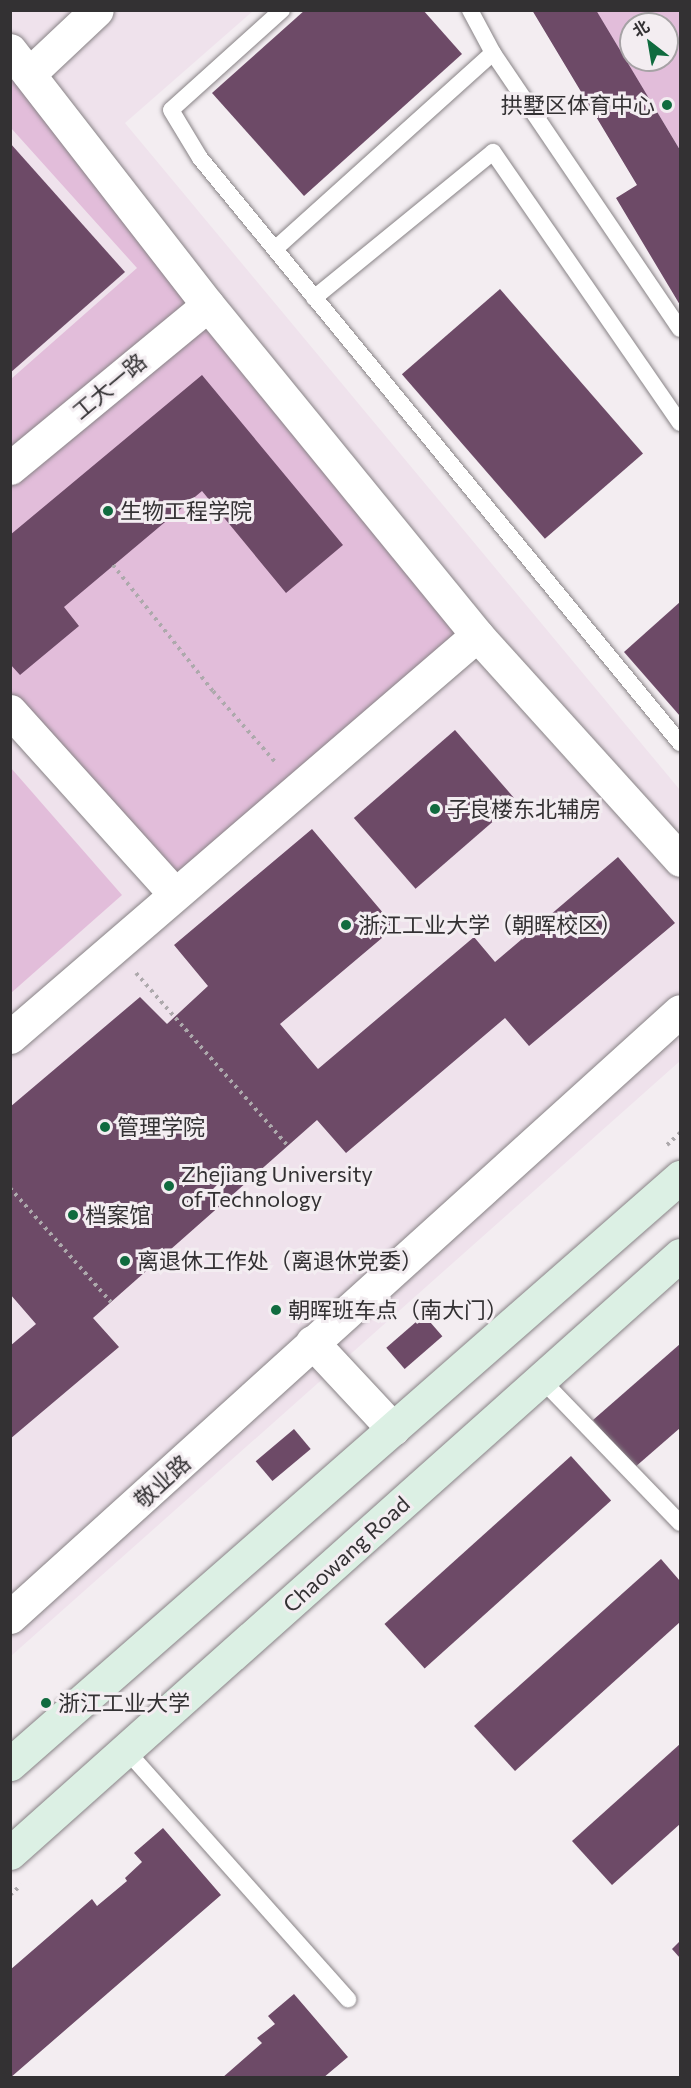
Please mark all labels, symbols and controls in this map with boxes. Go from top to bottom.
north arrow [619,12,679,72]
text: 北 [629,16,652,40]
place label: 拱墅区体育中心 [501,92,655,118]
marker: 拱墅区体育中心 [660,98,674,112]
street label: 工大一路 [67,348,151,424]
place label: 生物工程学院 [120,498,252,524]
marker: 生物工程学院 [101,504,115,518]
place label: 子良楼东北辅房 [447,796,601,822]
marker: 子良楼东北辅房 [428,802,442,816]
place label: 浙江工业大学（朝晖校区） [358,912,622,938]
marker: 浙江工业大学（朝晖校区） [339,918,353,932]
place label: 管理学院 [117,1114,205,1140]
marker: 管理学院 [98,1120,112,1134]
place label: Zhejiang University of Technology [181,1160,373,1212]
marker: Zhejiang University of Technology [162,1179,176,1193]
place label: 档案馆 [85,1202,151,1228]
marker: 档案馆 [66,1208,80,1222]
place label: 离退休工作处（离退休党委） [137,1248,423,1274]
marker: 离退休工作处（离退休党委） [118,1254,132,1268]
place label: 朝晖班车点（南大门） [288,1297,508,1323]
marker: 朝晖班车点（南大门） [269,1303,283,1317]
street label: 敬业路 [129,1449,195,1513]
street label: Chaowang Road [277,1490,415,1618]
place label: 浙江工业大学 [58,1690,190,1716]
marker: 浙江工业大学 [39,1696,53,1710]

